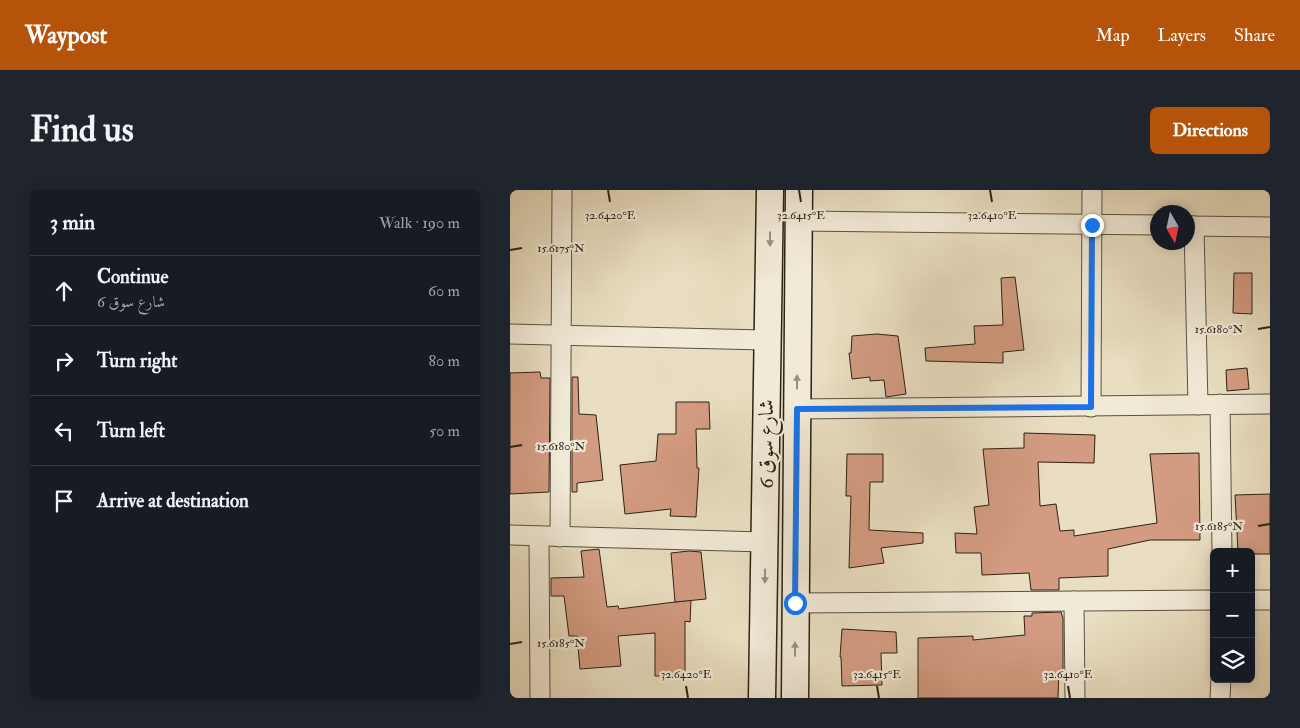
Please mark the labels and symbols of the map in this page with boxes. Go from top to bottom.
north arrow [1150,205,1195,250]
text: 32.6420°E [585,208,636,223]
text: 32.6415°E [777,208,825,223]
text: 32.6410°E [968,208,1017,223]
route end [1081,214,1104,237]
one-way arrow [766,231,774,247]
text: 15.6175°N [537,241,585,256]
text: 15.6180°N [1195,322,1244,337]
one-way arrow [794,374,802,390]
street label: شارع سوق 6 [753,399,784,489]
text: 15.6180°N [537,439,586,454]
text: 15.6185°N [1195,519,1243,534]
one-way arrow [760,568,768,584]
route start [784,592,807,615]
text: 15.6185°N [537,636,585,651]
one-way arrow [791,641,799,657]
text: 32.6420°E [661,667,712,682]
text: 32.6415°E [853,667,901,682]
text: 32.6410°E [1044,667,1093,682]

